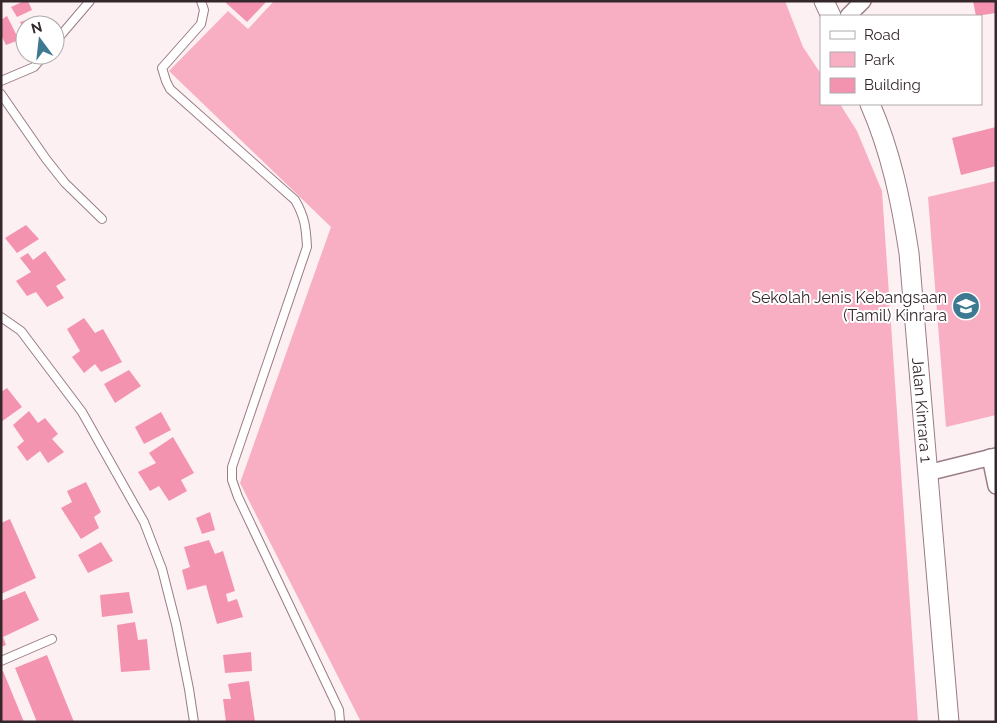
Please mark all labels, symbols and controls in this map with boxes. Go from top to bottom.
north arrow [15,15,65,65]
legend [820,15,982,105]
text: N [29,18,44,37]
text: Road [864,26,900,44]
text: Park [864,51,895,69]
text: Building [864,76,921,94]
place label: Sekolah Jenis Kebangsaan (Tamil) Kinrara [751,288,947,325]
school or university icon: Sekolah Jenis Kebangsaan (Tamil) Kinrara [951,291,981,321]
street label: Jalan Kinrara 1 [908,357,936,464]

